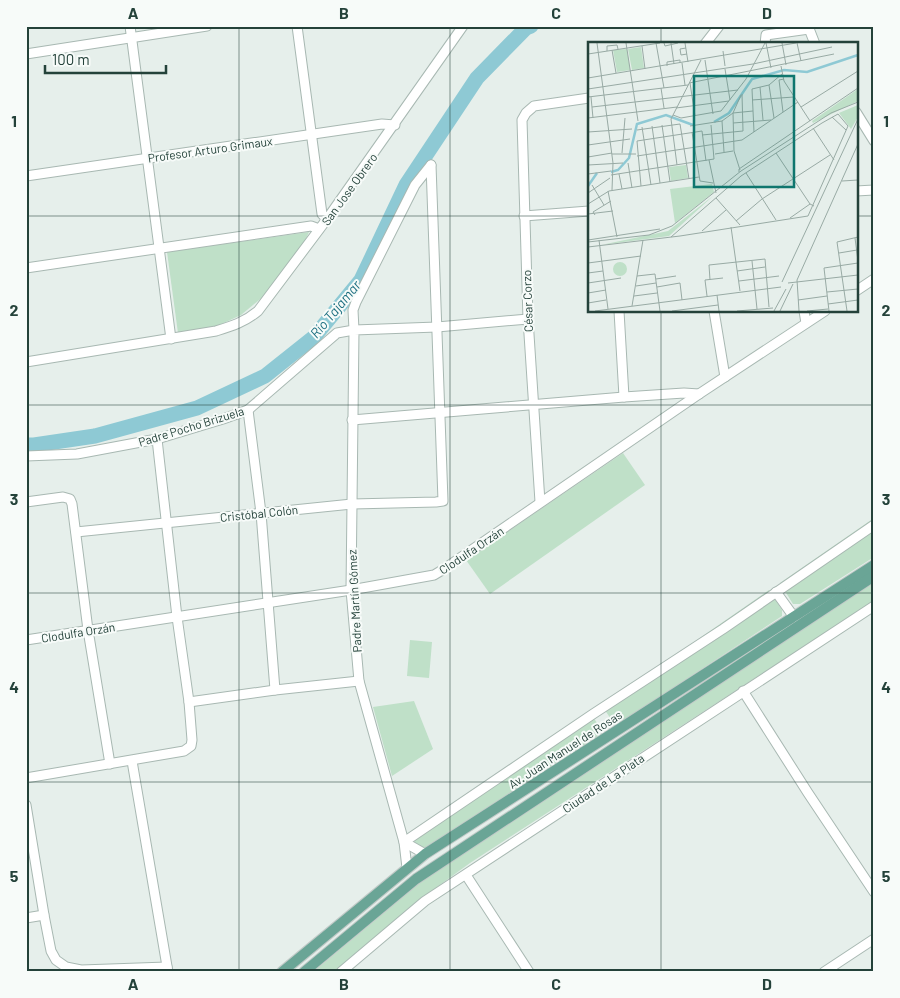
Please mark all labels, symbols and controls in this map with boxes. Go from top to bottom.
text: A [128,3,139,22]
text: B [339,3,349,22]
text: C [551,3,561,22]
text: D [762,3,772,22]
scale bar [45,42,166,74]
inset map [588,42,858,312]
text: 100 m [52,50,90,68]
text: 1 [11,111,17,130]
text: 1 [883,111,889,130]
street label: Profesor Arturo Grimaux [147,133,274,165]
street label: San Jose Obrero [318,150,380,228]
street label: César Corzo [519,270,535,332]
water label: Río Tajamar [306,276,365,341]
text: 2 [10,300,19,319]
text: 2 [882,300,891,319]
street label: Padre Pocho Brizuela [136,403,246,449]
text: 3 [10,489,18,508]
text: 3 [882,489,890,508]
street label: Cristóbal Colón [219,502,299,524]
street label: Clodulfa Orzán [436,523,506,577]
street label: Padre Martín Gómez [344,549,364,653]
street label: Clodulfa Orzán [40,619,116,645]
text: 4 [9,677,19,696]
text: 4 [881,677,891,696]
street label: Av. Juan Manuel de Rosas [506,707,624,791]
street label: Ciudad de La Plata [559,750,647,816]
text: 5 [10,866,19,885]
text: 5 [882,866,891,885]
text: A [128,974,139,993]
text: B [339,974,349,993]
text: C [551,974,561,993]
text: D [762,974,772,993]

